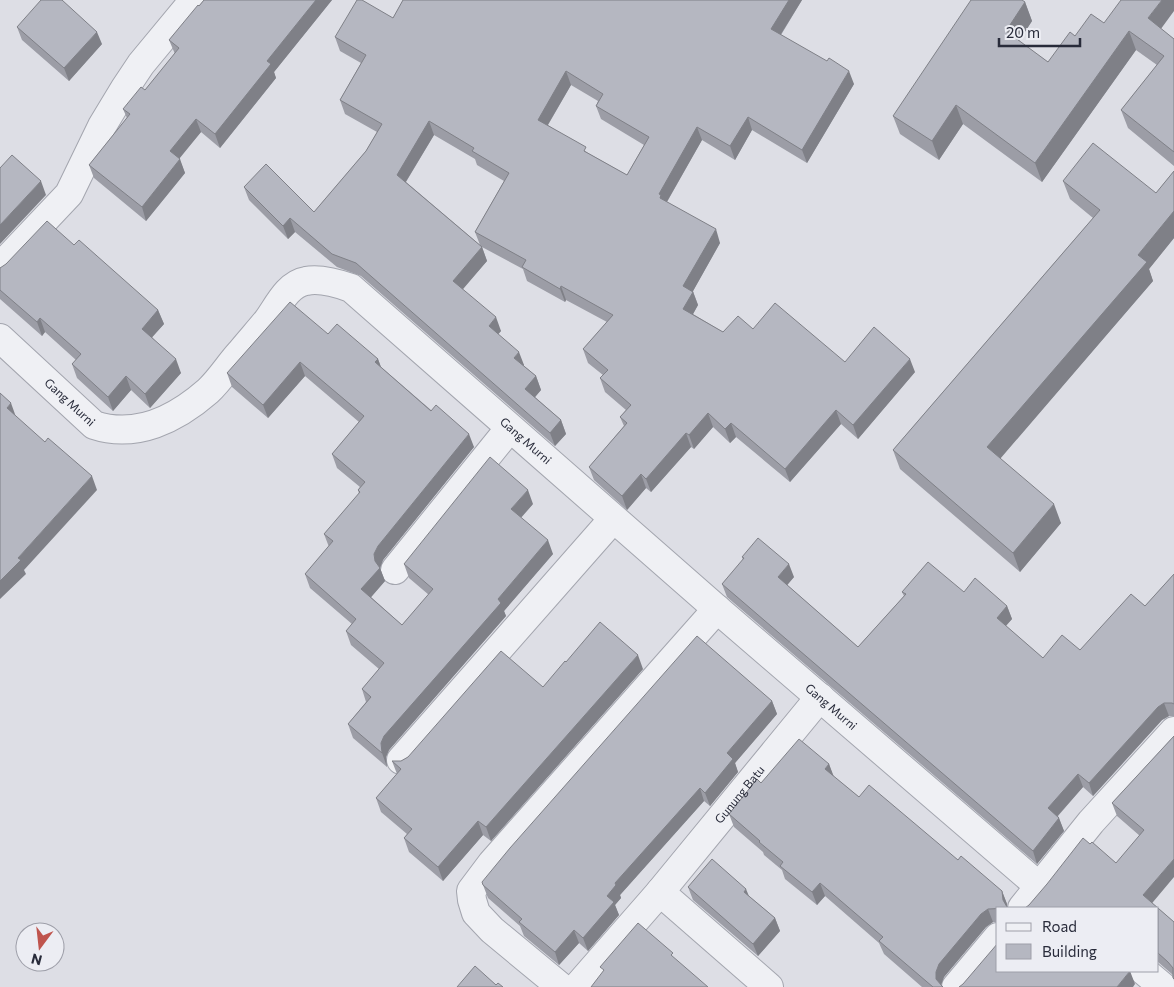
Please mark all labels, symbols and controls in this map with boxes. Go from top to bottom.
scale bar [999,15,1080,47]
text: 20 m [1006,23,1040,41]
street label: Gang Murni [42,375,99,429]
street label: Gang Murni [498,414,555,467]
street label: Gang Murni [803,680,860,732]
street label: Gunung Batu [711,762,767,826]
legend [996,907,1159,972]
text: Road [1042,917,1077,935]
north arrow [15,922,65,972]
text: Building [1042,942,1097,960]
text: N [29,950,44,970]

